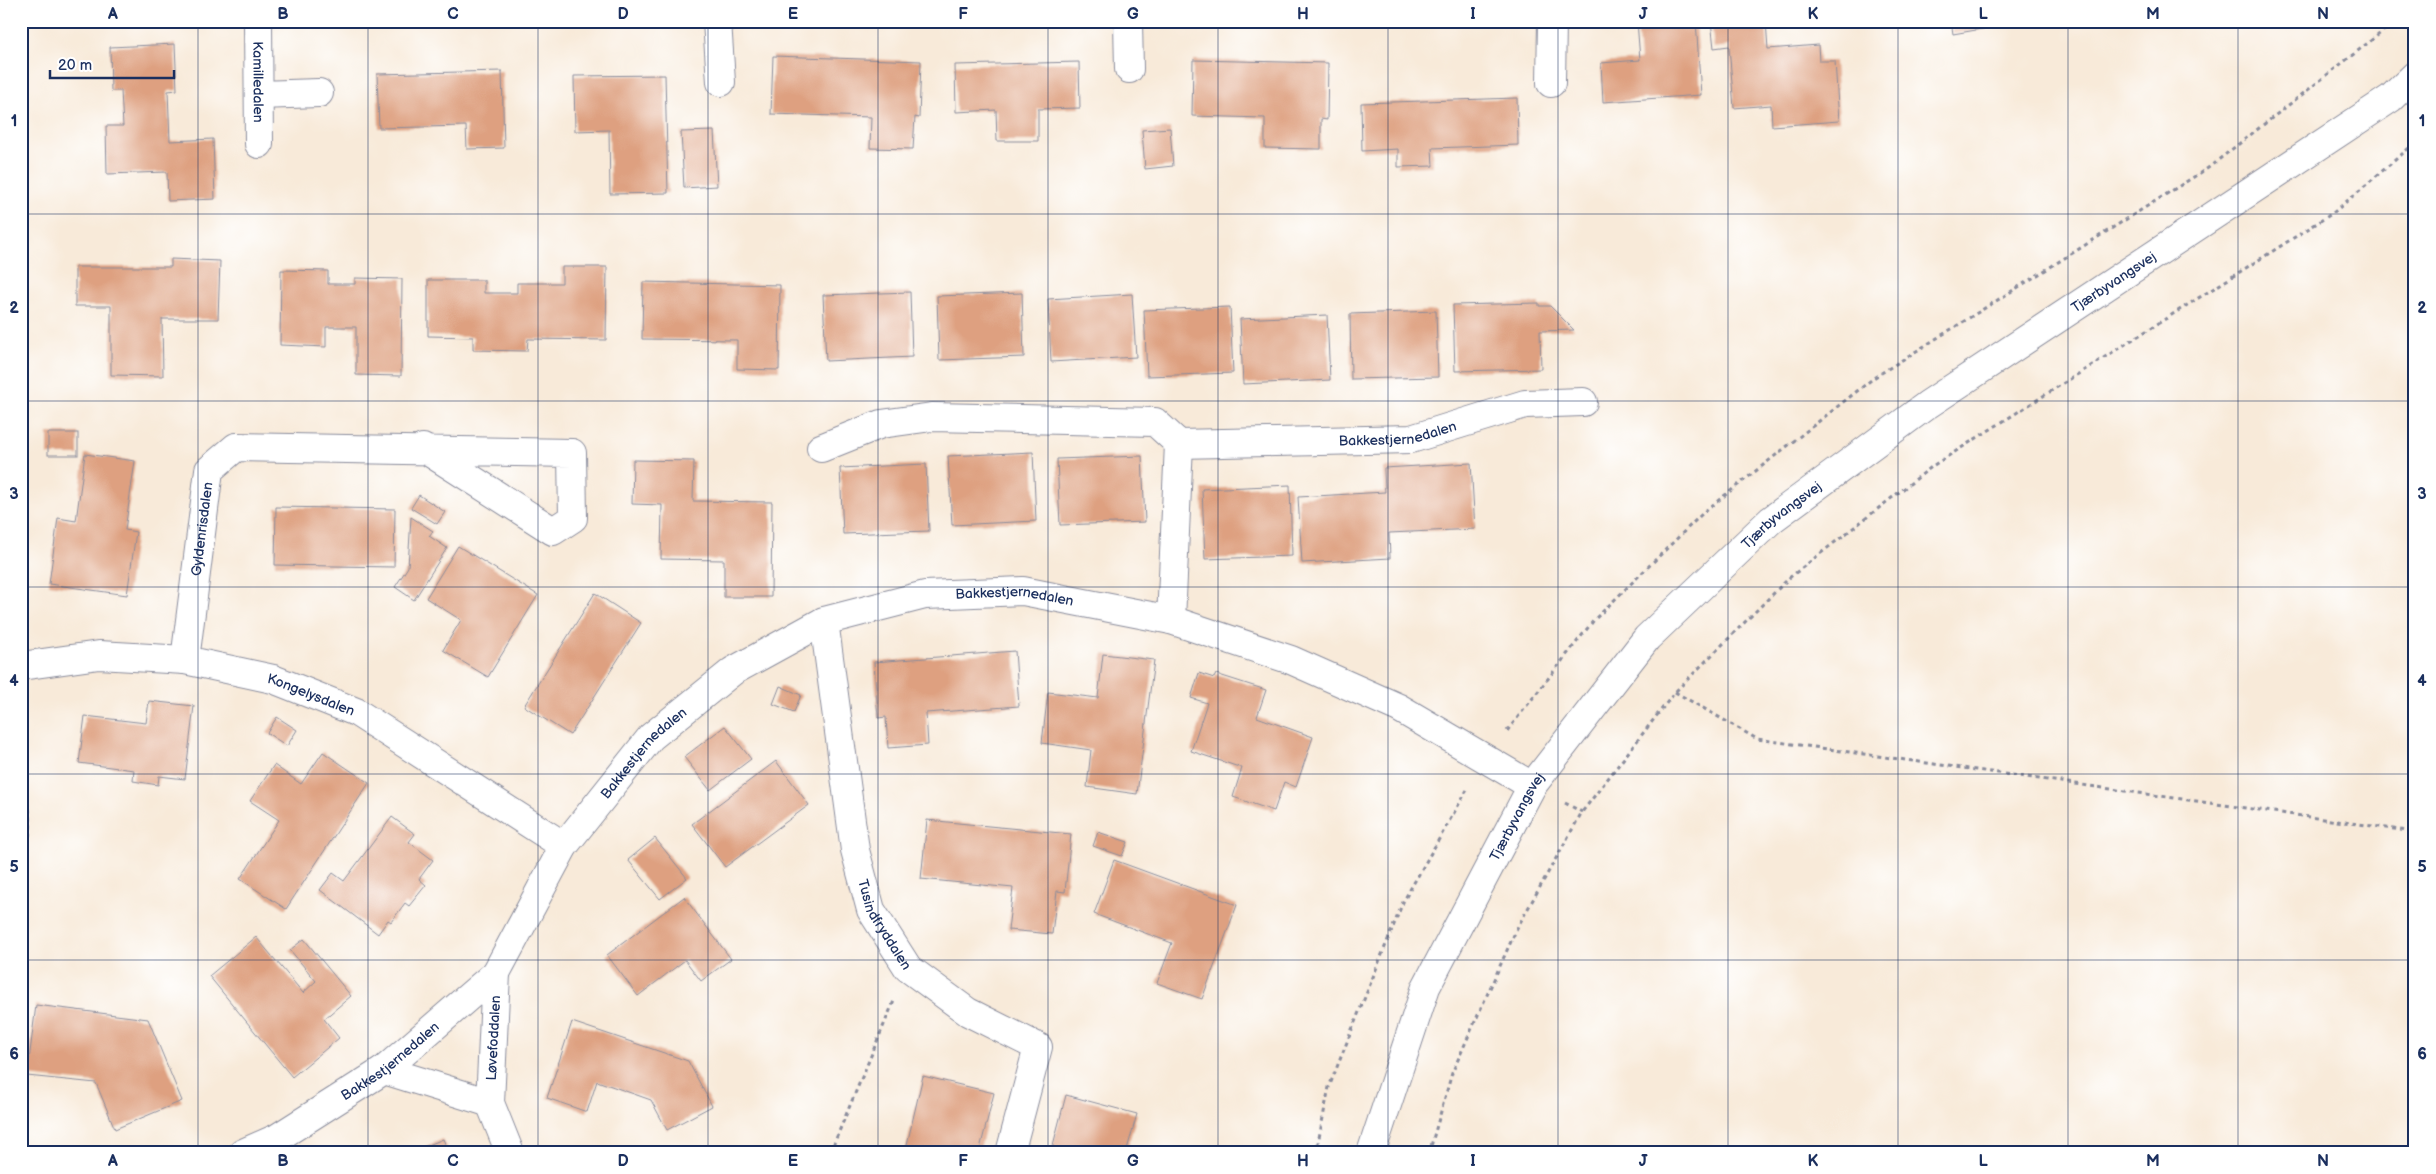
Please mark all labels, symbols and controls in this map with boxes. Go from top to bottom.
text: A [107,5,118,24]
text: B [277,5,289,24]
text: C [447,5,459,24]
text: D [617,5,629,24]
text: E [788,5,798,24]
text: F [958,5,968,24]
text: G [1127,5,1139,24]
text: H [1297,5,1309,24]
text: I [1470,5,1476,24]
text: J [1639,5,1648,24]
text: K [1808,5,1819,24]
text: L [1978,5,1988,24]
text: M [2146,5,2160,24]
text: N [2317,5,2329,24]
street label: Kamilledalen [249,41,267,123]
scale bar [50,48,174,80]
text: 20 m [58,56,92,75]
text: 1 [11,112,17,131]
text: 1 [2419,112,2425,131]
street label: Tjærbyvangsvej [2068,248,2159,316]
text: 2 [9,299,19,318]
text: 2 [2417,299,2427,318]
street label: Bakkestjernedalen [1338,418,1459,450]
street label: Tjærbyvangsvej [1738,478,1825,553]
street label: Gyldenrisdalen [188,481,216,577]
text: 3 [9,485,19,504]
text: 3 [2417,485,2427,504]
street label: Bakkestjernedalen [955,583,1075,610]
street label: Kongelysdalen [266,670,357,720]
text: 4 [9,672,19,691]
text: 4 [2417,672,2427,691]
street label: Bakkestjernedalen [597,704,690,802]
street label: Tjærbyvangsvej [1486,769,1548,864]
text: 5 [9,858,19,877]
text: 5 [2417,858,2427,877]
street label: Tusindfryddalen [854,877,915,973]
street label: Løvefoddalen [483,995,504,1081]
street label: Bakkestjernedalen [338,1018,443,1104]
text: 6 [9,1045,19,1064]
text: 6 [2417,1045,2427,1064]
text: A [107,1152,118,1171]
text: B [277,1152,289,1171]
text: C [447,1152,459,1171]
text: D [617,1152,629,1171]
text: E [788,1152,798,1171]
text: F [958,1152,968,1171]
text: G [1127,1152,1139,1171]
text: H [1297,1152,1309,1171]
text: I [1470,1152,1476,1171]
text: J [1639,1152,1648,1171]
text: K [1808,1152,1819,1171]
text: L [1978,1152,1988,1171]
text: M [2146,1152,2160,1171]
text: N [2317,1152,2329,1171]

